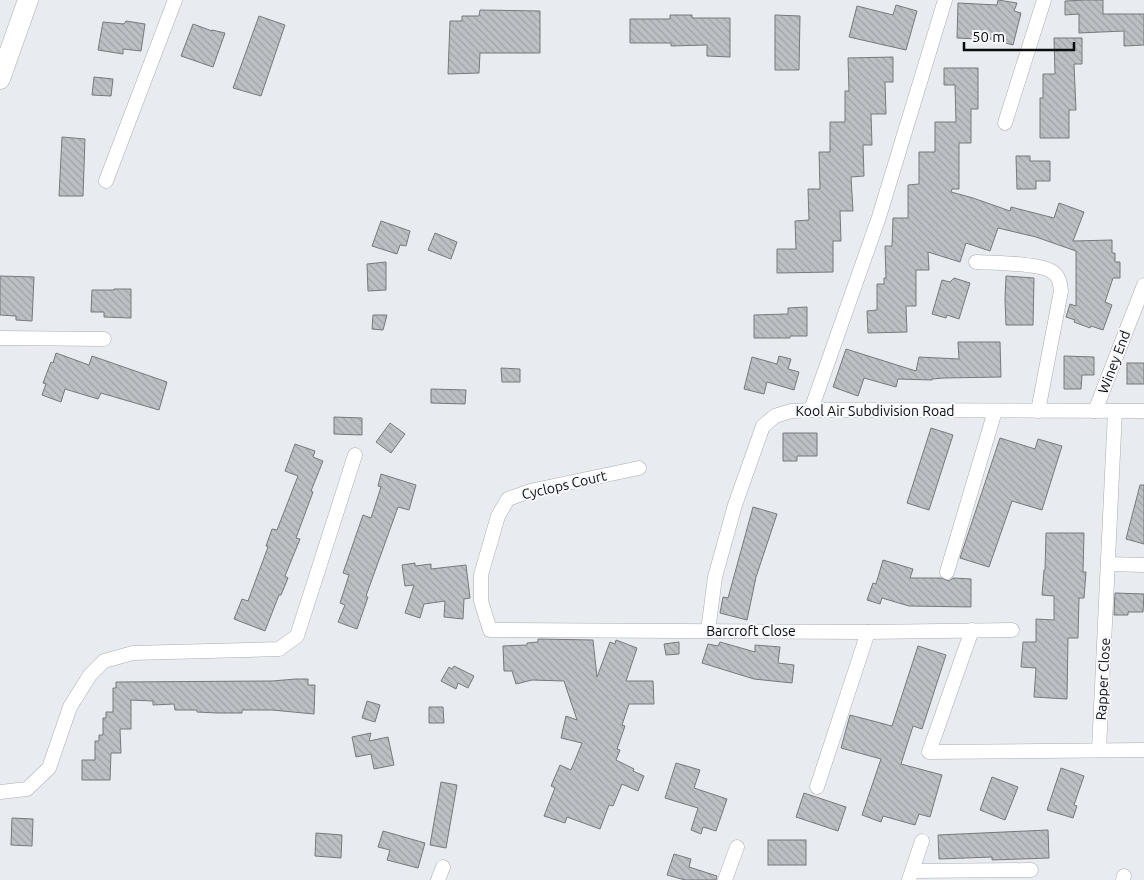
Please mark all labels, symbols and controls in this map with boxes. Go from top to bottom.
scale bar [964,20,1074,52]
text: 50 m [972,28,1005,45]
street label: Winey End [1095,328,1133,396]
street label: Kool Air Subdivision Road [795,403,955,419]
street label: Cyclops Court [520,467,609,503]
street label: Barcroft Close [706,623,796,639]
street label: Rapper Close [1093,637,1113,721]

